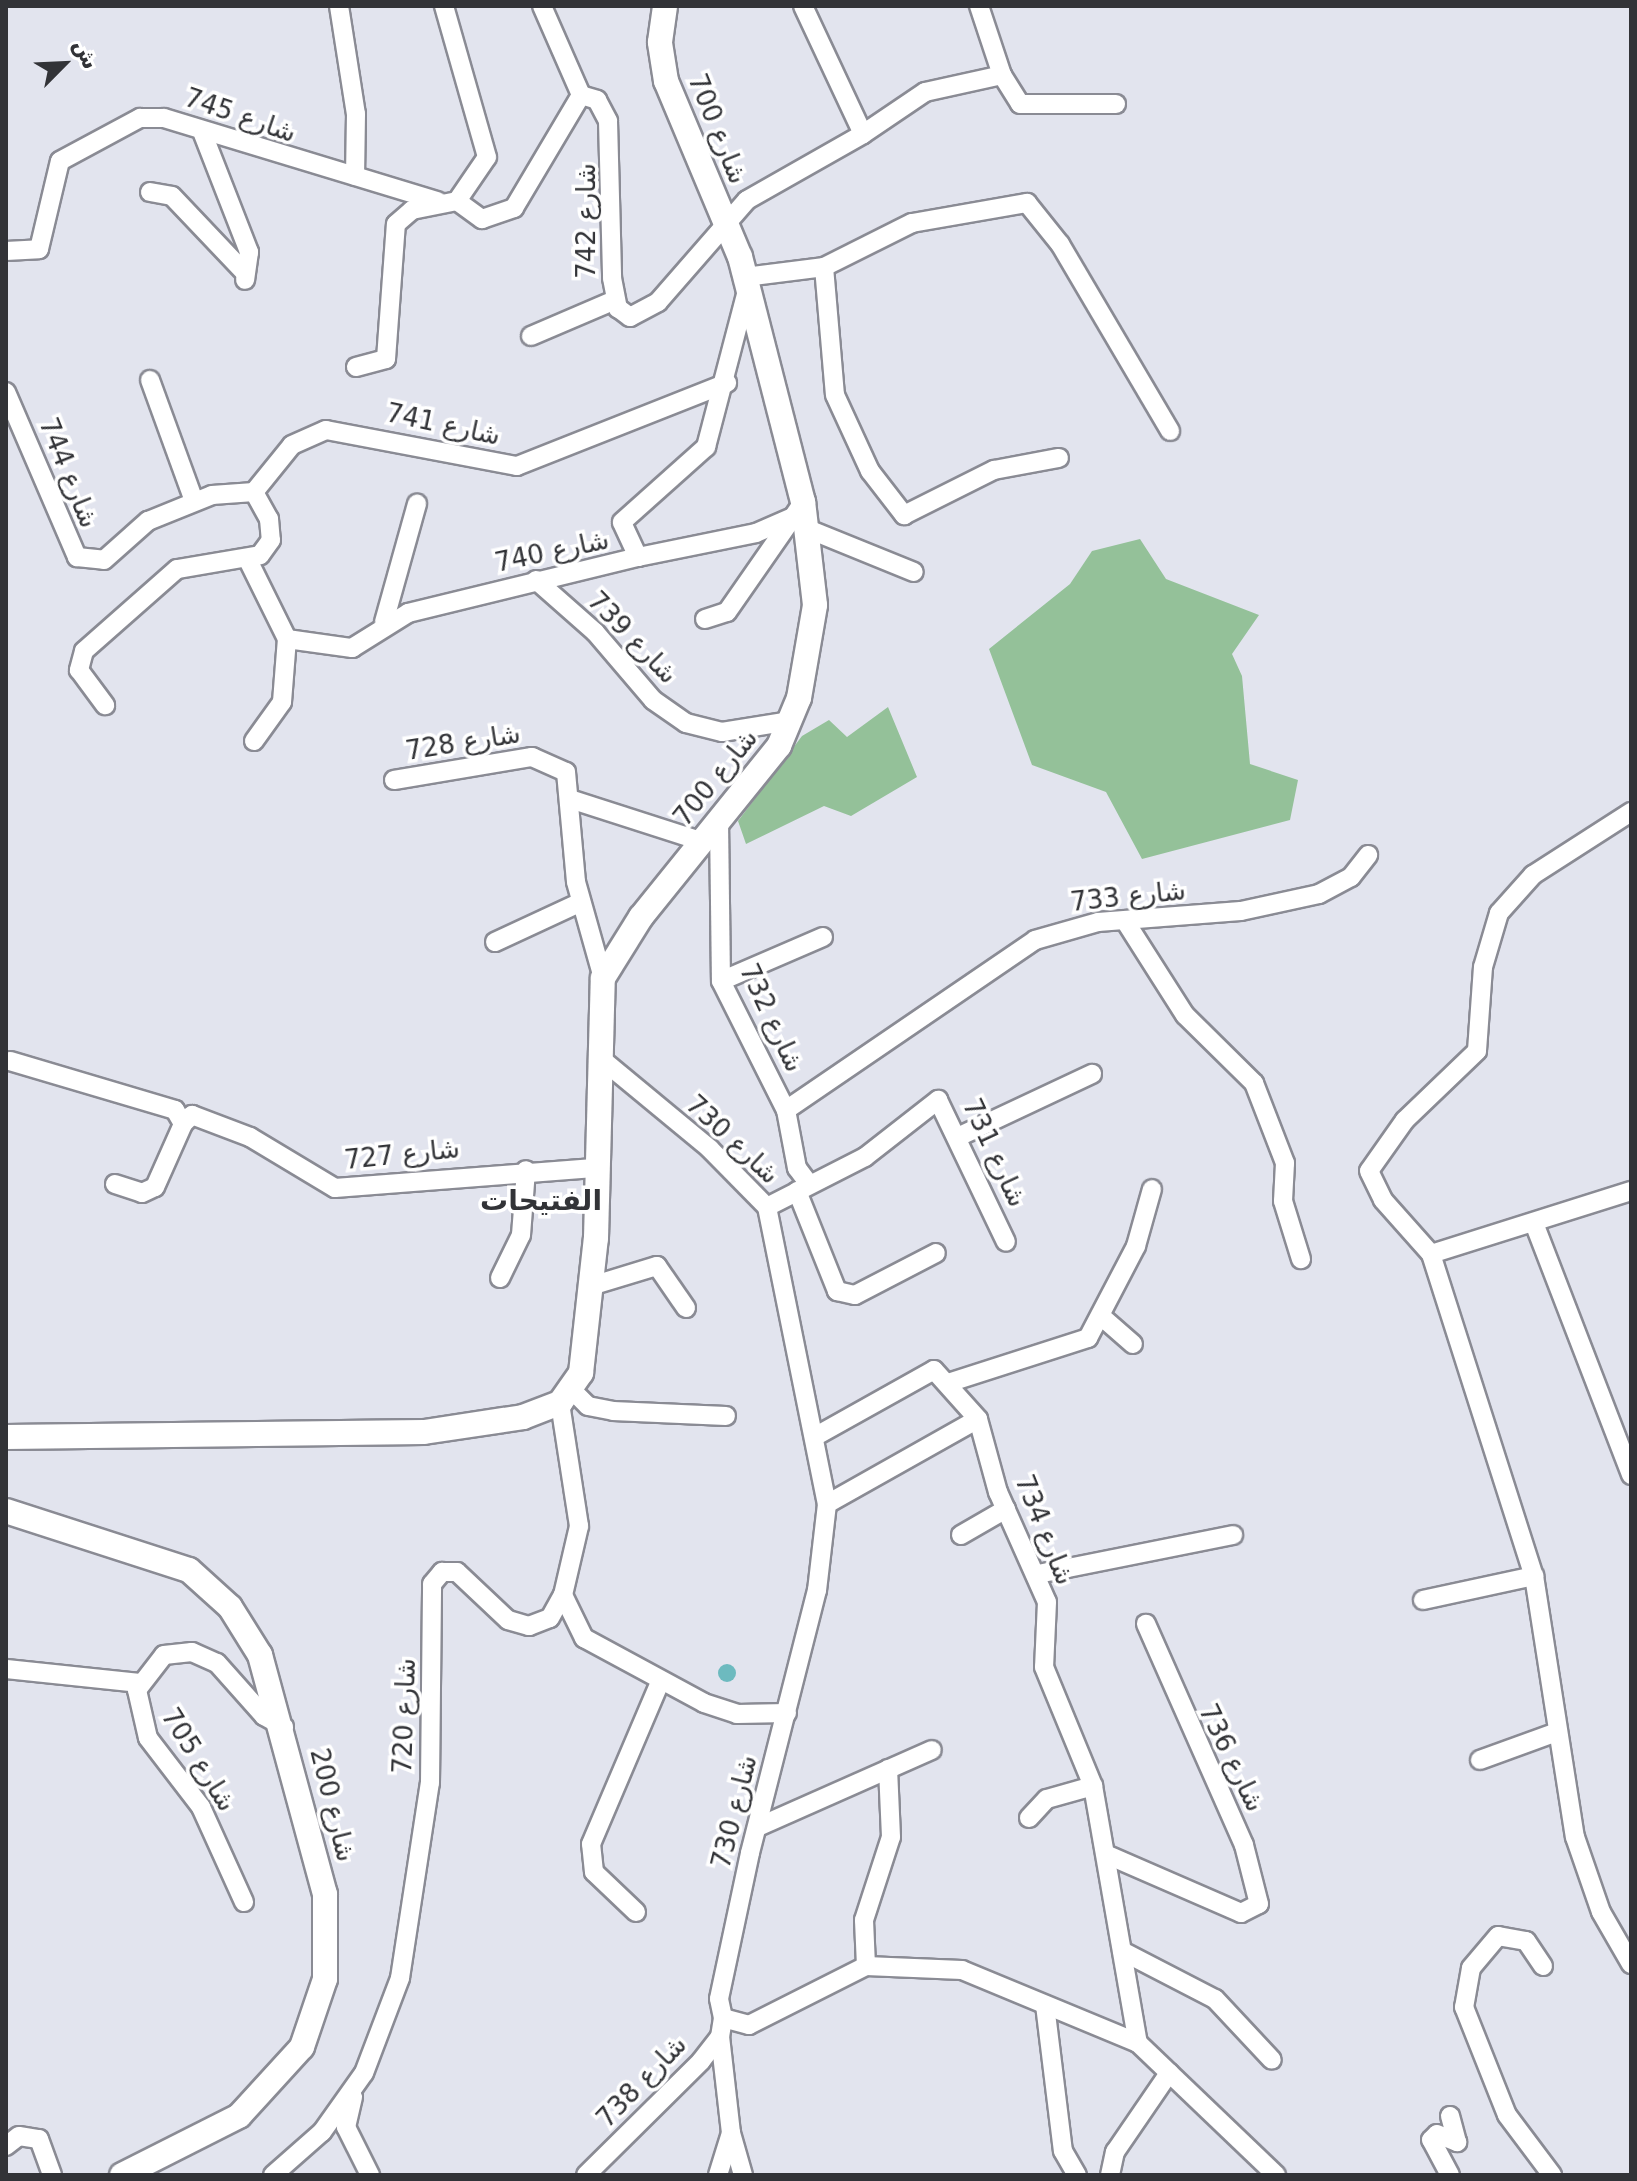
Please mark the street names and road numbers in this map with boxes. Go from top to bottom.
street label: شارع 700 [681,70,753,188]
street label: شارع 745 [180,82,300,150]
street label: شارع 742 [571,163,603,279]
street label: شارع 741 [383,398,503,452]
street label: شارع 744 [32,414,104,532]
street label: شارع 740 [492,525,612,579]
street label: شارع 739 [581,586,683,690]
street label: شارع 728 [403,719,523,767]
street label: شارع 700 [667,723,765,833]
street label: شارع 733 [1069,875,1187,919]
street label: شارع 732 [732,959,810,1077]
street label: شارع 730 [679,1089,785,1191]
street label: شارع 731 [955,1094,1033,1212]
street label: شارع 727 [343,1133,461,1177]
street label: شارع 734 [1008,1471,1080,1589]
street label: شارع 720 [387,1658,423,1774]
street label: شارع 736 [1192,1699,1270,1817]
street label: شارع 705 [154,1703,242,1817]
street label: شارع 200 [303,1745,361,1865]
street label: شارع 730 [706,1752,764,1872]
street label: شارع 738 [591,2030,693,2134]

